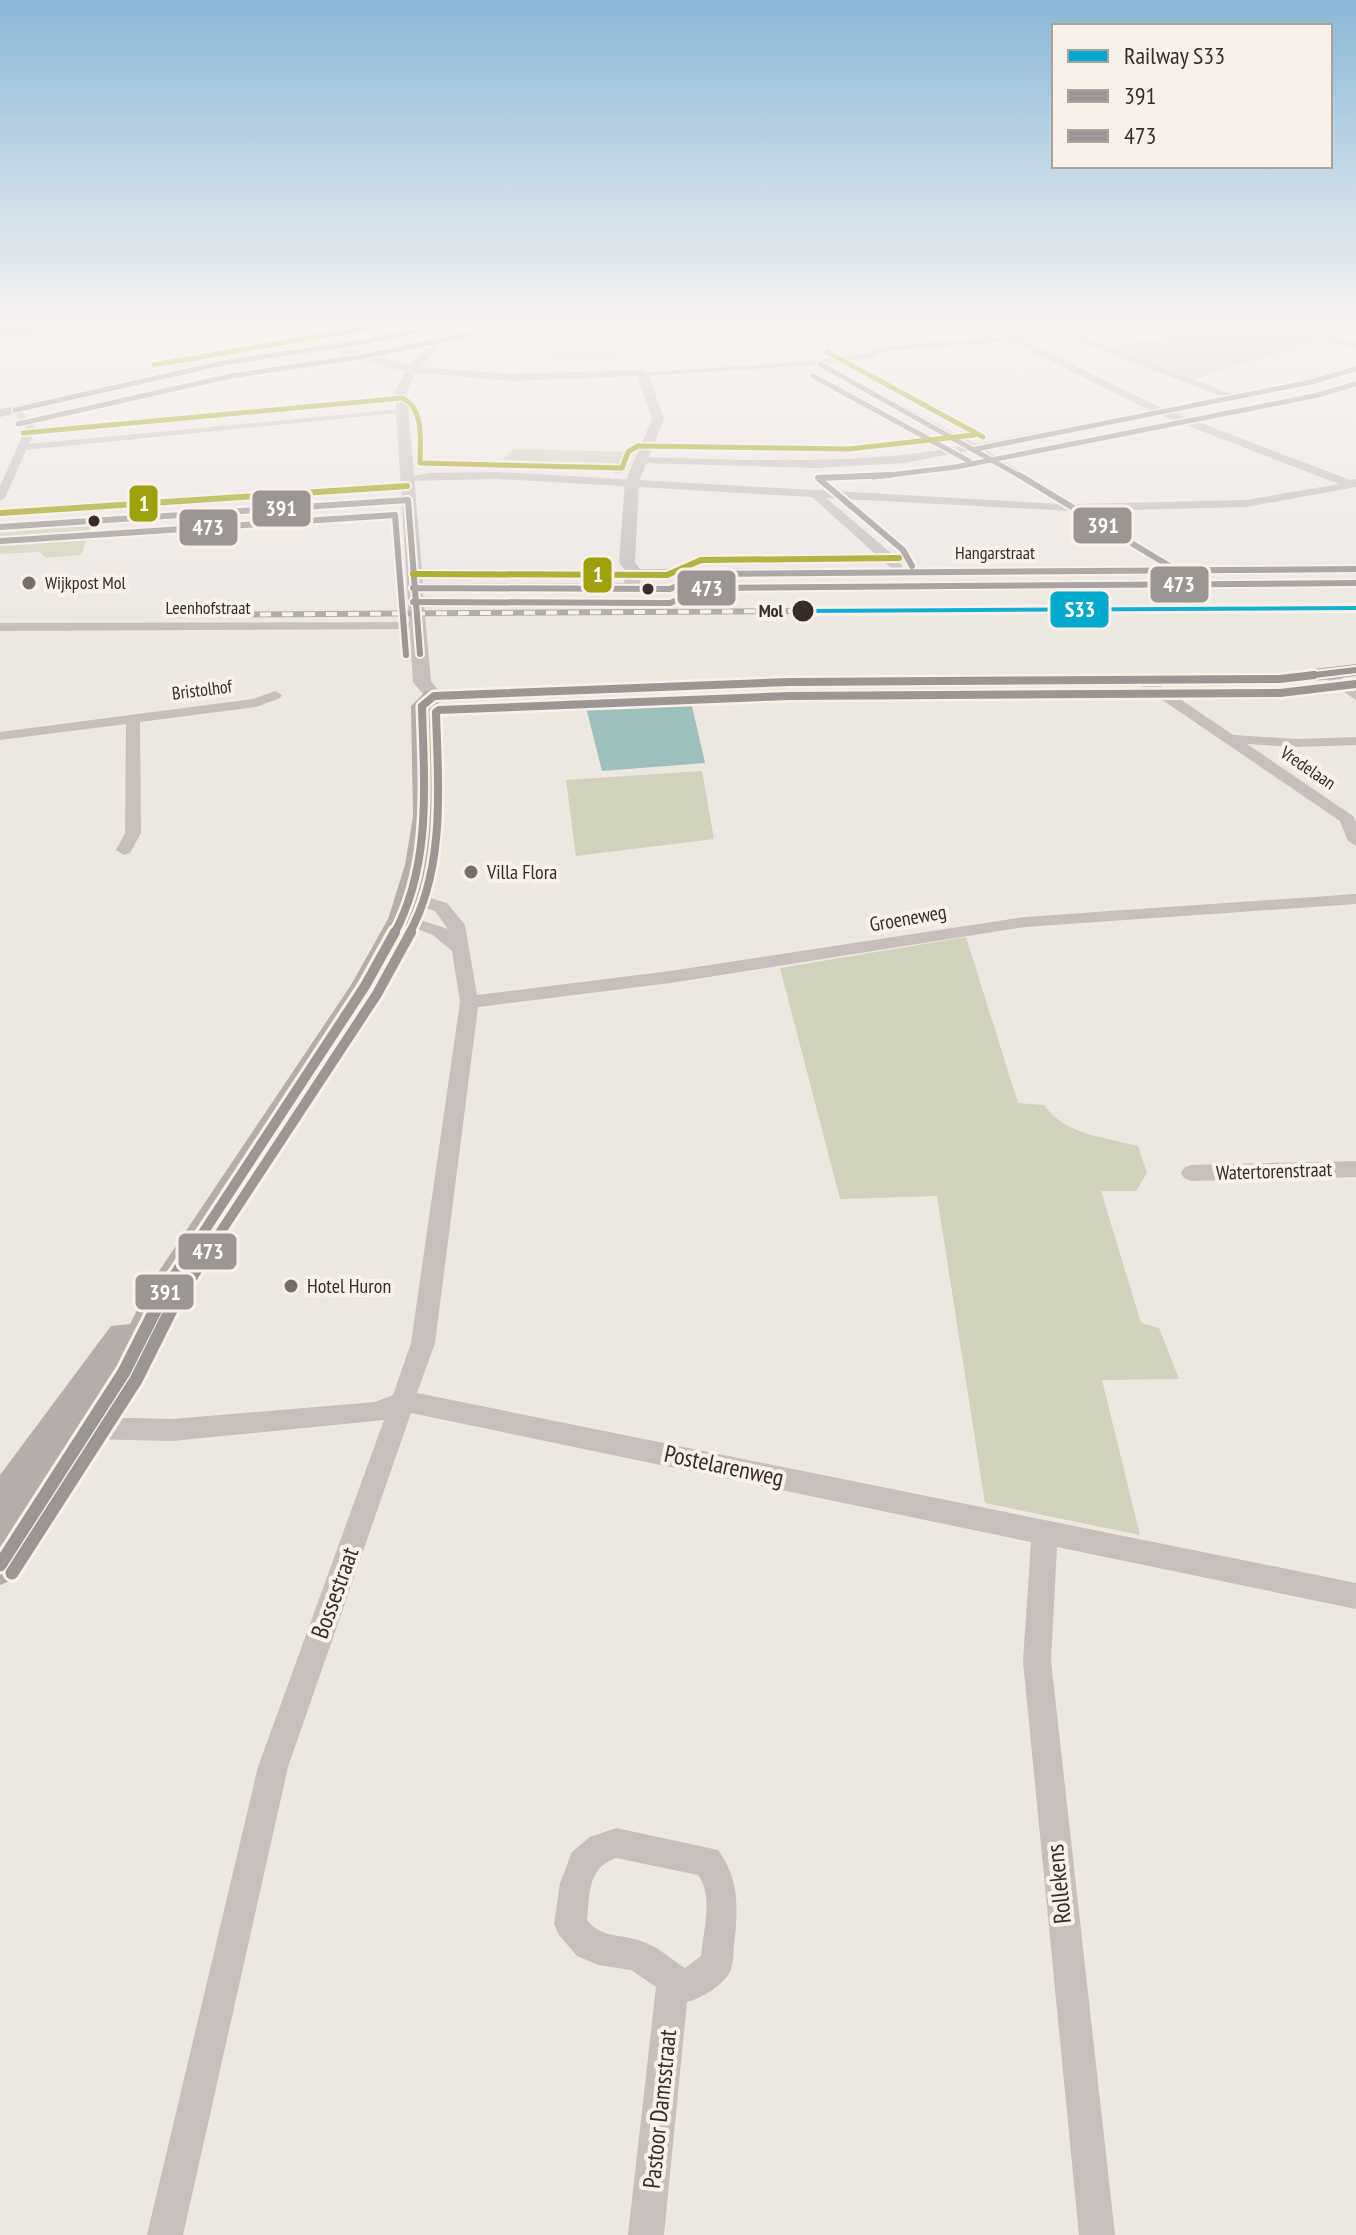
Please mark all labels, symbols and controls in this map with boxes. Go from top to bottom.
legend [1052,24,1332,168]
text: Railway S33 [1124,40,1225,71]
text: 391 [1124,80,1156,111]
text: 473 [1124,120,1156,151]
line badge: 1 [128,484,159,523]
text: 1 [139,489,149,517]
line badge: 391 [251,489,312,528]
text: 391 [265,494,297,522]
line badge: 391 [1072,506,1133,545]
line badge: 473 [178,508,239,547]
text: 391 [1087,511,1119,539]
unlabelled marker [86,513,102,529]
text: 473 [192,513,224,541]
street label: Hangarstraat [955,541,1035,564]
line badge: 1 [582,556,613,594]
text: 1 [593,560,603,588]
line badge: 473 [1149,565,1210,604]
line badge: 473 [676,569,737,607]
text: 473 [1163,570,1195,598]
place label: Wijkpost Mol [45,571,127,594]
marker: Wijkpost Mol [20,574,38,592]
text: 473 [691,574,723,602]
unlabelled marker [640,581,656,597]
line badge: S33 [1049,590,1110,629]
text: S33 [1065,595,1095,623]
street label: Leenhofstraat [166,596,250,619]
marker: Mol [790,598,816,624]
place label: Mol [759,599,784,622]
street label: Bristolhof [171,674,235,705]
street label: Vredelaan [1275,740,1340,794]
place label: Villa Flora [486,859,557,885]
marker: Villa Flora [462,863,480,881]
street label: Groeneweg [868,898,948,938]
street label: Watertorenstraat [1216,1156,1333,1186]
line badge: 473 [177,1232,238,1271]
text: 473 [192,1237,224,1265]
line badge: 391 [134,1273,195,1311]
place label: Hotel Huron [307,1273,391,1299]
marker: Hotel Huron [282,1277,300,1295]
text: 391 [149,1278,181,1306]
street label: Postelarenweg [662,1438,787,1493]
street label: Bossestraat [304,1543,365,1643]
street label: Rollekens [1039,1843,1078,1925]
street label: Pastoor Damsstraat [636,2028,683,2190]

